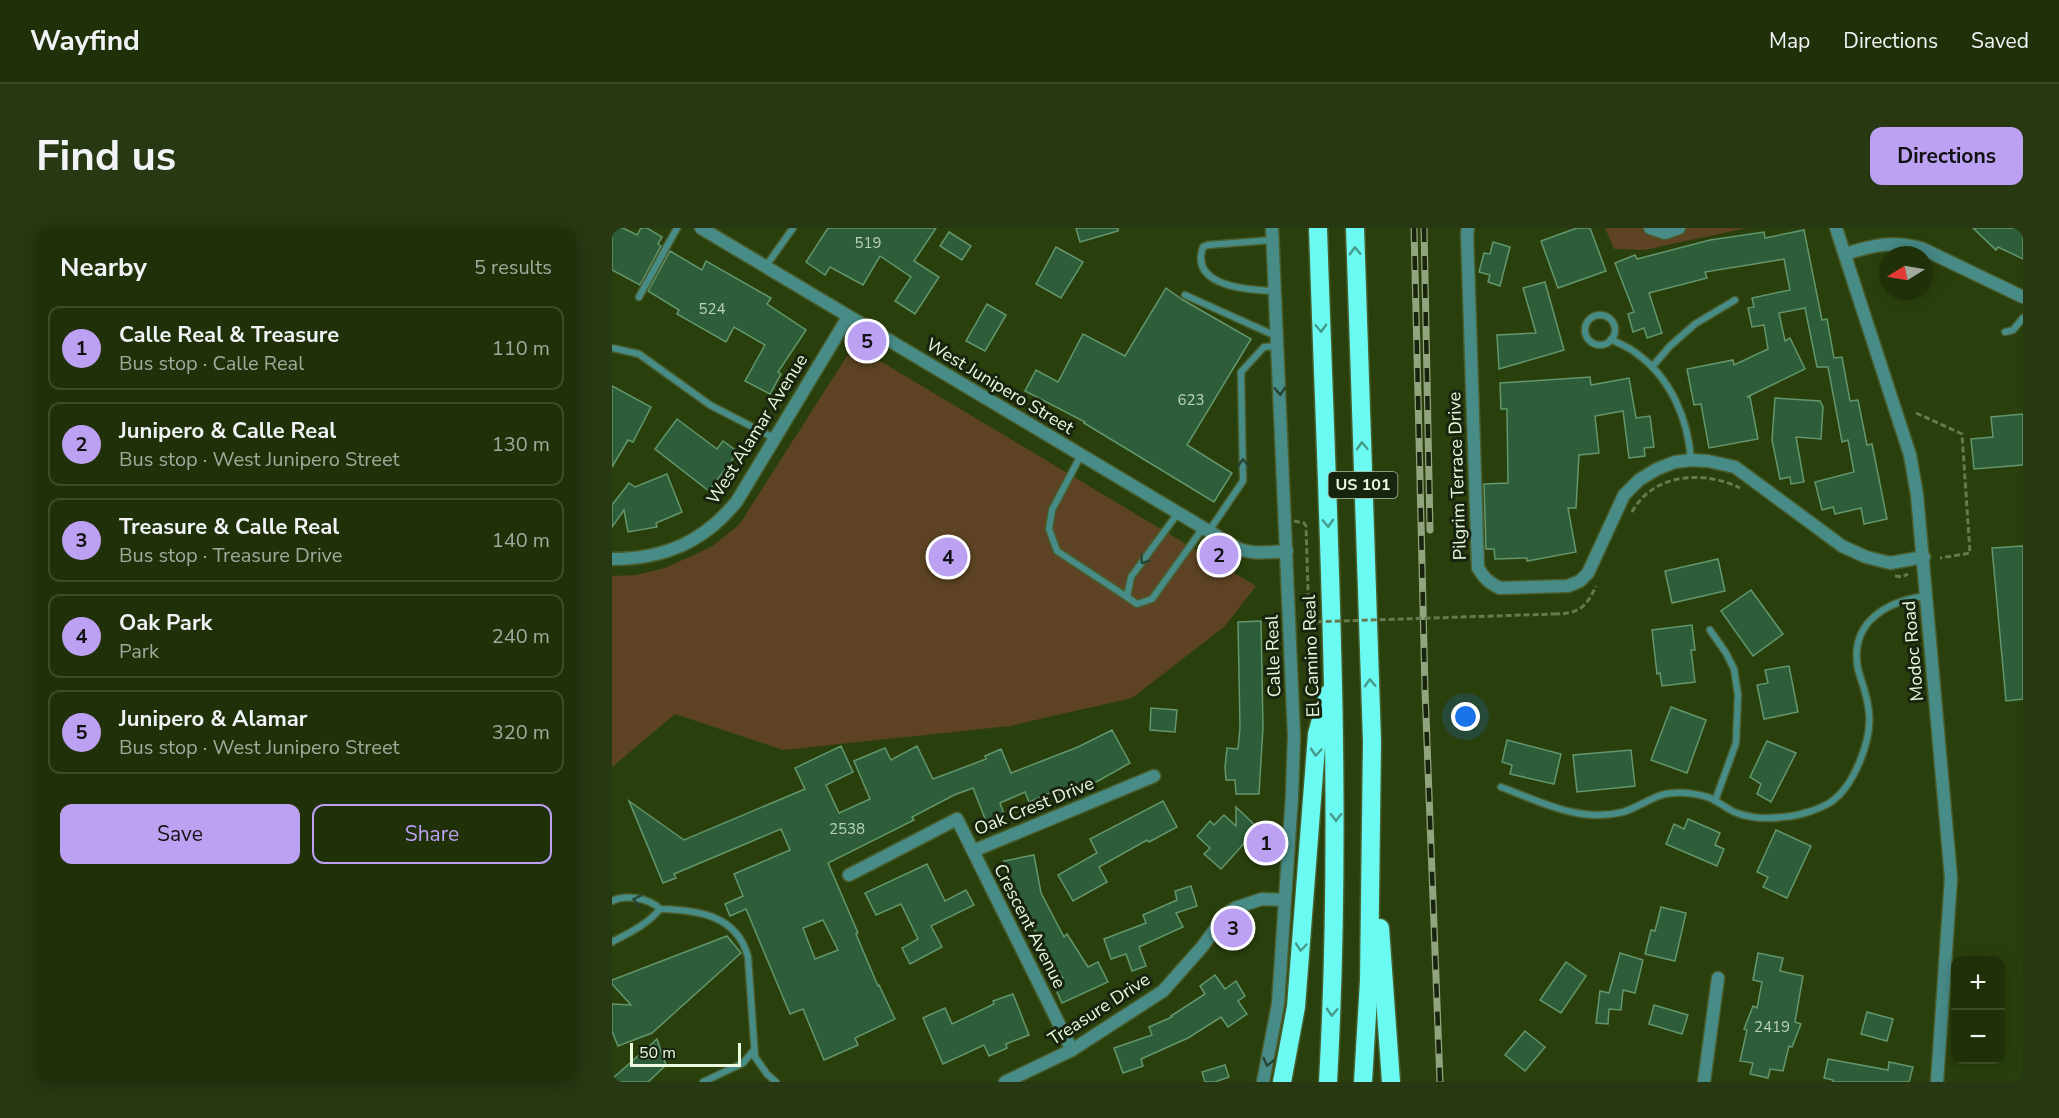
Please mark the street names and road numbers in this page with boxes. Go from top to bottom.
street label: West Junipero Street [922,332,1079,440]
street label: West Alamar Avenue [701,349,813,509]
street label: Pilgrim Terrace Drive [1442,391,1472,561]
road number: US 101 [1328,472,1398,498]
street label: El Camino Real [1297,594,1325,718]
street label: Modoc Road [1897,600,1929,702]
street label: Calle Real [1260,614,1286,698]
street label: Oak Crest Drive [971,771,1097,841]
street label: Crescent Avenue [988,860,1072,992]
street label: Treasure Drive [1043,967,1155,1051]

